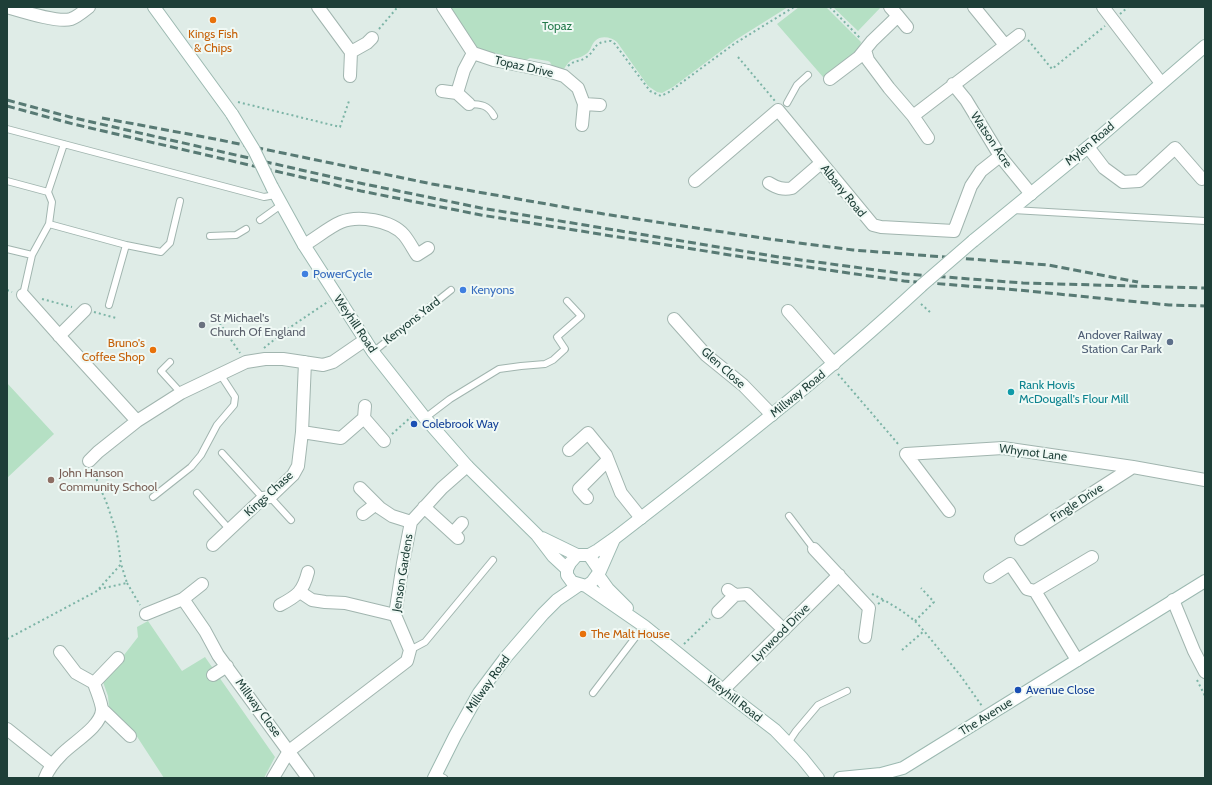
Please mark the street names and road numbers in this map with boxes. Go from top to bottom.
street label: Topaz Drive [493,53,555,81]
street label: Watson Acre [967,109,1015,171]
street label: Mylen Road [1062,119,1118,169]
street label: Albany Road [817,162,869,220]
street label: Weyhill Road [330,292,380,356]
street label: Kenyons Yard [381,294,443,348]
street label: Glen Close [698,345,748,391]
street label: Millway Road [768,367,828,421]
street label: Whynot Lane [998,442,1068,464]
street label: Kings Chase [242,468,296,520]
street label: Fingle Drive [1048,481,1106,525]
street label: Jenson Gardens [390,533,416,613]
street label: Lynwood Drive [749,601,813,665]
street label: Millway Road [463,653,513,715]
street label: Weyhill Road [703,673,765,725]
street label: Millway Close [232,676,284,740]
street label: The Avenue [957,695,1015,739]

